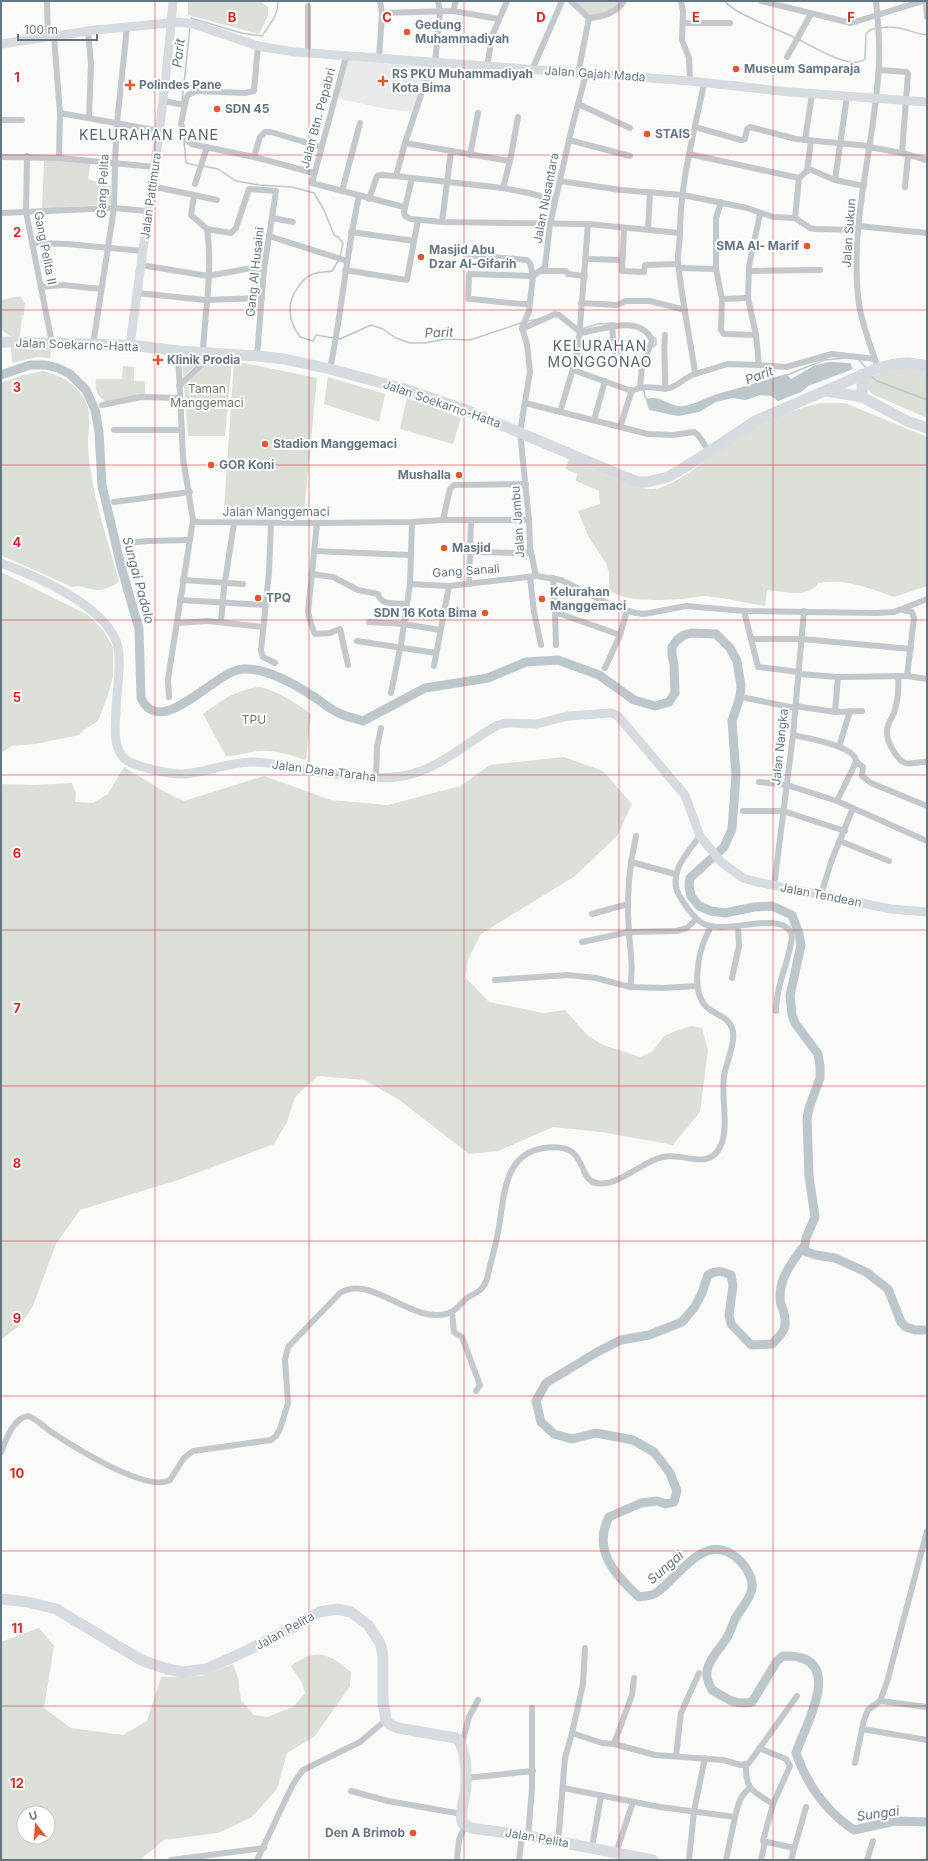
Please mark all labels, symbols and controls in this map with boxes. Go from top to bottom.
text: B [228,9,237,25]
text: C [382,9,392,25]
text: D [536,9,546,25]
text: E [692,9,700,25]
text: F [847,9,855,25]
scale bar [18,16,97,42]
place label: Gedung Muhammadiyah [415,17,509,46]
text: 100 m [24,22,58,37]
marker: Gedung Muhammadiyah [402,27,412,37]
water label: Parit [168,37,188,68]
place label: Museum Samparaja [744,61,860,76]
street label: Jalan Gajah Mada [544,62,646,85]
marker: Museum Samparaja [731,64,741,74]
street label: Jalan Btn. Pepabri [297,66,338,170]
place label: RS PKU Muhammadiyah Kota Bima [392,66,533,95]
text: 1 [14,69,20,85]
marker: RS PKU Muhammadiyah Kota Bima [377,75,389,87]
place label: Polindes Pane [139,77,222,92]
marker: Polindes Pane [124,79,136,91]
place label: SDN 45 [225,101,270,116]
marker: SDN 45 [212,104,222,114]
district label: KELURAHAN PANE [79,126,219,143]
place label: STAIS [655,126,690,141]
marker: STAIS [642,129,652,139]
street label: Jalan Nusantara [529,151,562,244]
street label: Jalan Pattimura [137,152,164,240]
street label: Gang Pelita [93,153,112,219]
street label: Jalan Sukun [839,198,858,268]
street label: Gang Pelita II [31,210,60,286]
text: 2 [13,224,21,240]
street label: Gang Al Husaini [242,226,267,318]
place label: SMA Al- Marif [716,238,799,253]
marker: SMA Al- Marif [802,241,812,251]
place label: Masjid Abu Dzar Al-Gifarih [429,242,517,271]
marker: Masjid Abu Dzar Al-Gifarih [416,252,426,262]
water label: Parit [424,323,454,340]
street label: Jalan Soekarno-Hatta [15,335,139,354]
district label: KELURAHAN MONGGONAO [548,337,652,370]
place label: Klinik Prodia [167,352,240,367]
marker: Klinik Prodia [152,354,164,366]
water label: Parit [743,362,776,388]
street label: Jalan Soekarno-Hatta [381,376,503,431]
text: 3 [13,379,21,395]
park label: Taman Manggemaci [170,381,244,410]
place label: Stadion Manggemaci [273,436,397,451]
marker: Stadion Manggemaci [260,439,270,449]
place label: GOR Koni [219,457,274,472]
marker: GOR Koni [206,460,216,470]
place label: Mushalla [398,467,451,482]
marker: Mushalla [454,470,464,480]
street label: Jalan Jambu [507,485,528,559]
street label: Jalan Manggemaci [222,504,330,519]
text: 4 [13,534,22,550]
water label: Sungai Padolo [120,535,158,625]
place label: Masjid [452,540,491,555]
marker: Masjid [439,543,449,553]
street label: Gang Sanali [432,561,500,580]
place label: Kelurahan Manggemaci [550,584,626,613]
place label: TPQ [266,590,291,605]
marker: TPQ [253,593,263,603]
marker: Kelurahan Manggemaci [537,594,547,604]
place label: SDN 16 Kota Bima [374,605,477,620]
marker: SDN 16 Kota Bima [480,608,490,618]
text: 5 [13,689,21,705]
street label: Jalan Nangka [768,708,791,786]
park label: TPU [242,712,266,727]
street label: Jalan Dana Taraha [271,757,377,784]
text: 6 [13,845,21,861]
street label: Jalan Tendean [779,879,863,910]
text: 7 [13,1000,21,1016]
text: 8 [13,1155,21,1171]
text: 9 [13,1310,21,1326]
text: 10 [10,1465,24,1481]
water label: Sungai [644,1546,687,1587]
street label: Jalan Pelita [253,1608,317,1653]
text: 11 [11,1620,23,1636]
text: 12 [10,1775,24,1791]
water label: Sungai [856,1802,901,1824]
north arrow [16,1805,56,1845]
text: U [27,1808,39,1823]
street label: Jalan Pelita [504,1824,570,1851]
place label: Den A Brimob [325,1825,405,1840]
marker: Den A Brimob [408,1828,418,1838]

